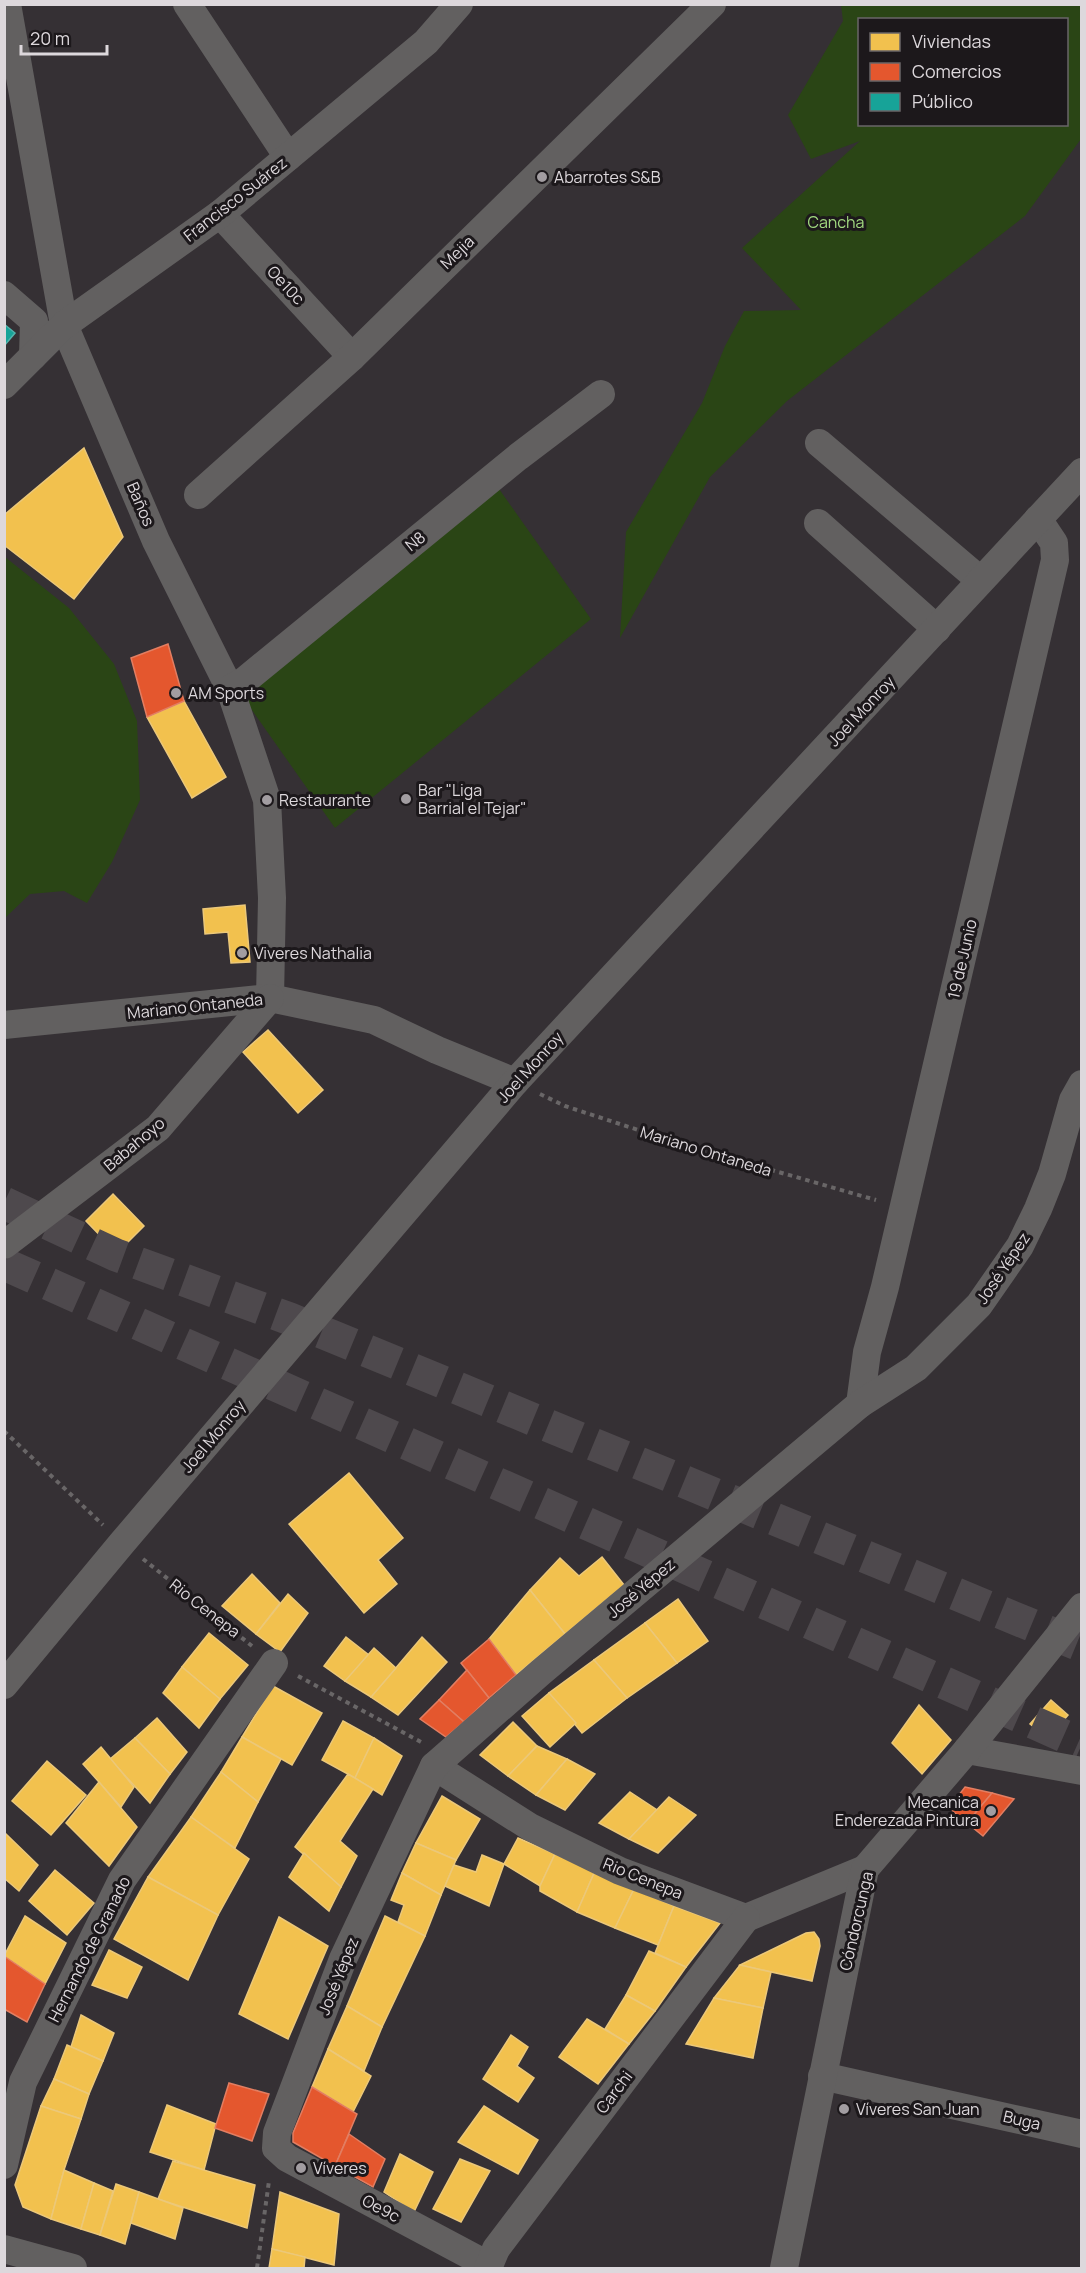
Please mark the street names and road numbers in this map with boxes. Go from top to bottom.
street label: Francisco Suárez [179,152,291,246]
street label: Mejia [435,230,479,274]
street label: Oe10c [262,261,310,309]
street label: Baños [122,479,160,529]
street label: N8 [400,526,430,556]
street label: Joel Monroy [823,671,900,751]
street label: 19 de Junio [942,917,982,1001]
street label: Mariano Ontaneda [126,988,264,1024]
street label: Joel Monroy [492,1026,568,1107]
street label: Babahoyo [99,1112,169,1176]
street label: Mariano Ontaneda [638,1121,774,1181]
street label: José Yépez [971,1228,1035,1308]
street label: Joel Monroy [176,1394,250,1477]
street label: José Yépez [603,1553,679,1623]
street label: Rio Cenepa [165,1573,245,1643]
street label: Rio Cenepa [600,1852,686,1904]
street label: Cóndorcunga [834,1869,878,1973]
street label: Hernando de Granado [43,1872,135,2026]
street label: José Yépez [312,1934,364,2018]
street label: Carchi [591,2066,637,2118]
street label: Buga [1001,2105,1043,2135]
street label: Oe9c [358,2189,404,2227]

